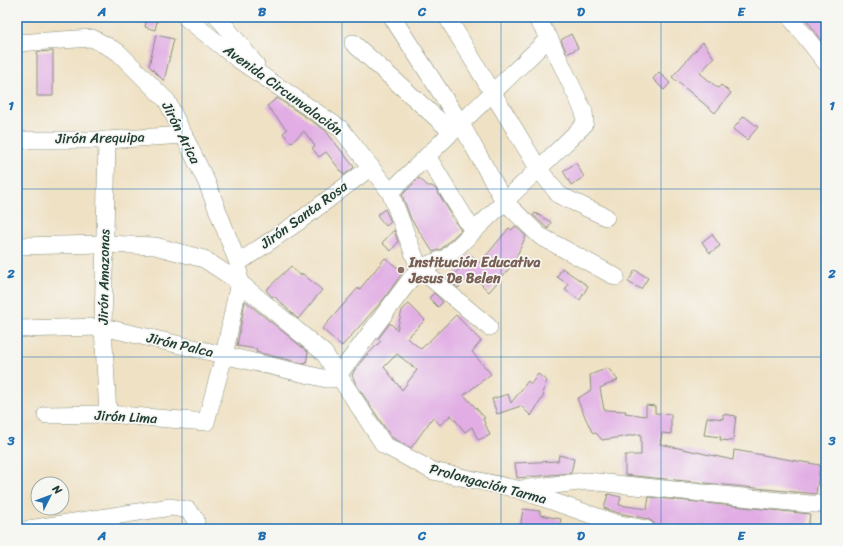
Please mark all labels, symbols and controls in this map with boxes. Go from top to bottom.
text: A [97,0,106,23]
text: B [258,0,267,23]
text: C [417,0,427,23]
text: D [577,0,585,23]
text: E [737,0,746,23]
street label: Avenida Circunvalación [217,37,348,142]
text: 1 [8,94,14,117]
text: 1 [829,94,835,117]
street label: Jirón Arica [154,96,208,170]
street label: Jirón Arequipa [54,125,145,151]
street label: Jirón Santa Rosa [254,174,354,256]
street label: Jirón Amazonas [91,229,117,326]
place label: Institución Educativa Jesus De Belen [408,250,541,291]
text: 2 [6,262,15,285]
text: 2 [827,262,836,285]
marker: Institución Educativa Jesus De Belen [396,265,406,275]
street label: Jirón Palca [143,325,216,365]
street label: Jirón Lima [93,403,158,431]
text: 3 [6,429,15,452]
text: 3 [827,429,836,452]
street label: Prolongación Tarma [427,456,549,512]
north arrow [30,476,70,516]
text: N [47,480,67,499]
text: A [97,524,106,546]
text: B [258,524,267,546]
text: C [417,524,427,546]
text: D [577,524,585,546]
text: E [737,524,746,546]

